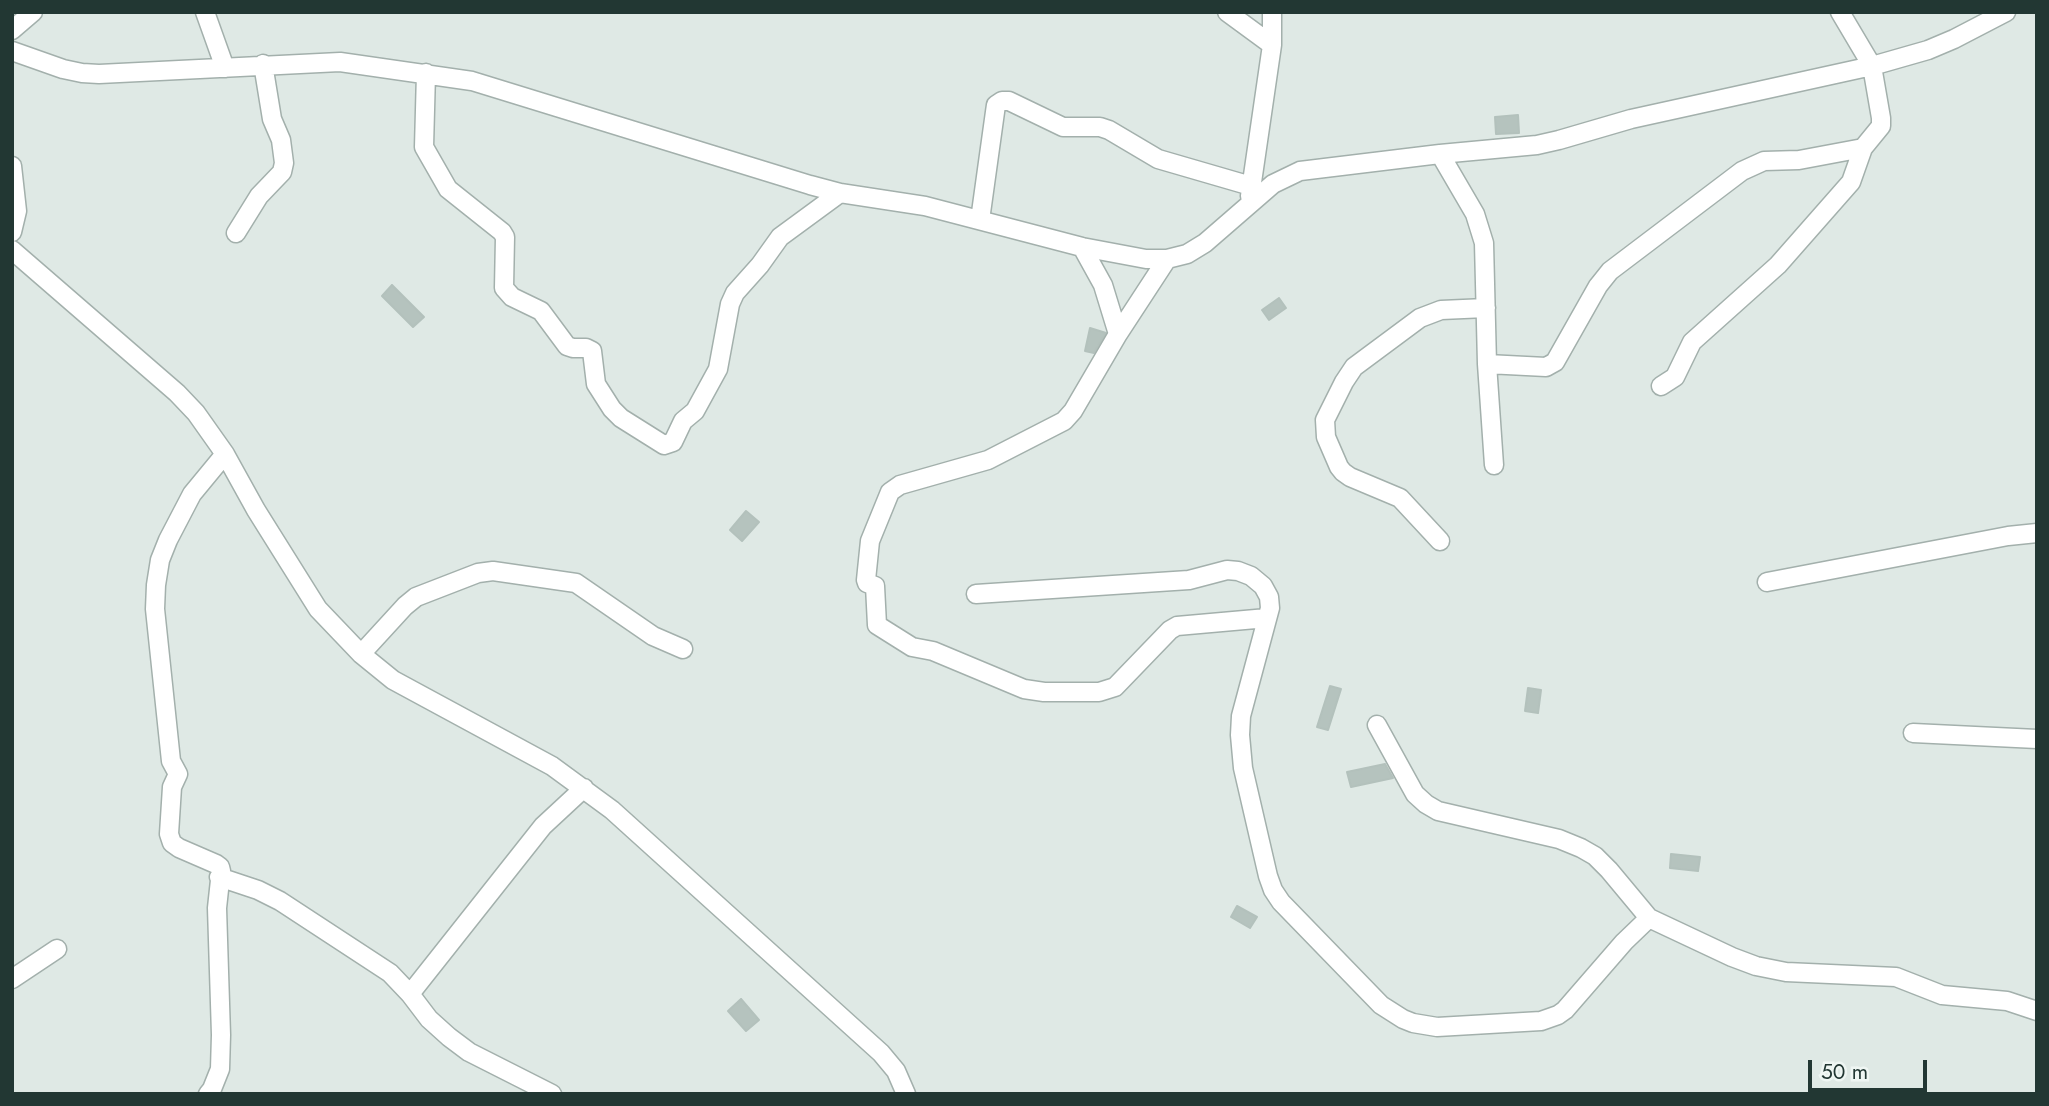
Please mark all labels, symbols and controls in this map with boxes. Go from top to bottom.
scale bar [1811,1046,1930,1090]
text: 50 m [1821,1057,1868,1087]

